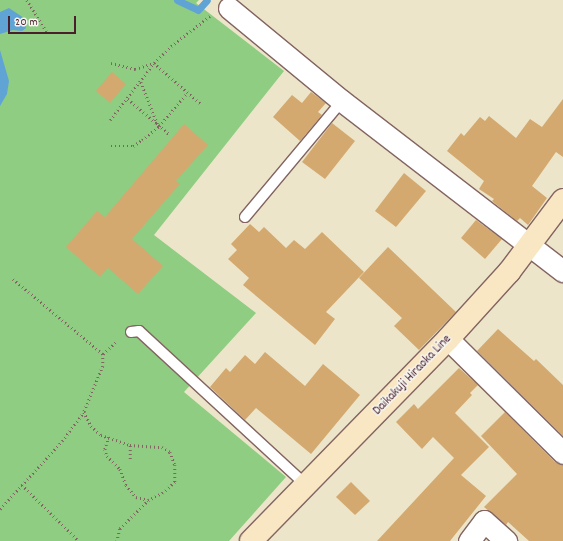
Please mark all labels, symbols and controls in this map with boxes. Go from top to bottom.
scale bar [10,8,78,34]
text: 20 m [15,14,38,31]
street label: Daikakuji Hiraoka Line [371,333,455,419]

